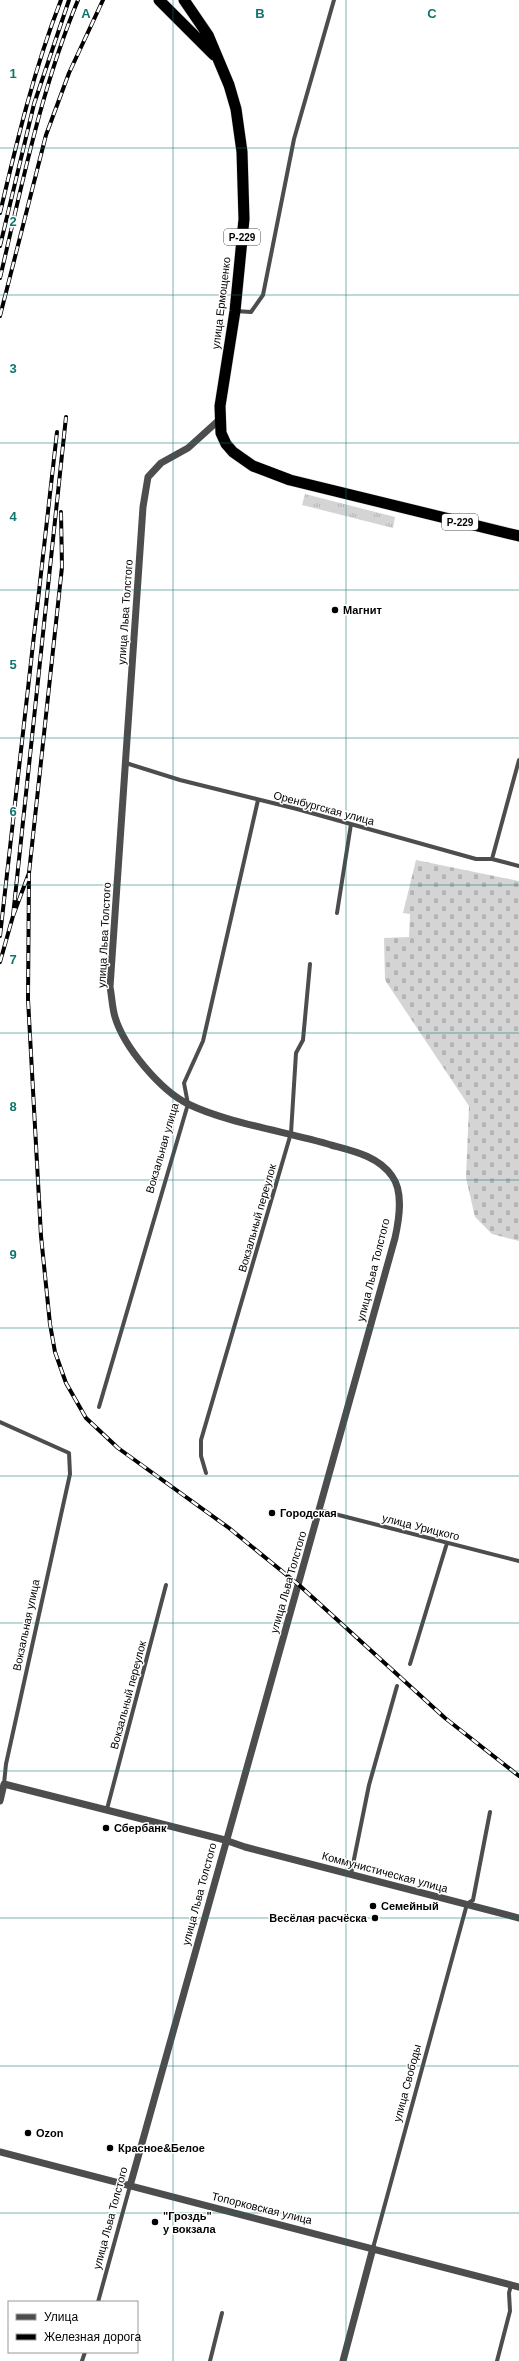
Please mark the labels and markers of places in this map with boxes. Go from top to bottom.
place label: Магнит [343,604,382,616]
marker: Магнит [330,605,340,615]
place label: Городская [280,1507,337,1519]
marker: Городская [267,1508,277,1518]
place label: Сбербанк [114,1822,167,1834]
marker: Сбербанк [101,1823,111,1833]
place label: Семейный [381,1900,439,1912]
marker: Семейный [368,1901,378,1911]
place label: Весёлая расчёска [269,1912,368,1924]
marker: Весёлая расчёска [370,1913,380,1923]
place label: Ozon [36,2127,64,2139]
marker: Ozon [23,2128,33,2138]
place label: Красное&Белое [118,2142,205,2154]
marker: Красное&Белое [105,2143,115,2153]
place label: "Гроздь" у вокзала [163,2210,216,2235]
marker: "Гроздь" у вокзала [150,2217,160,2227]

